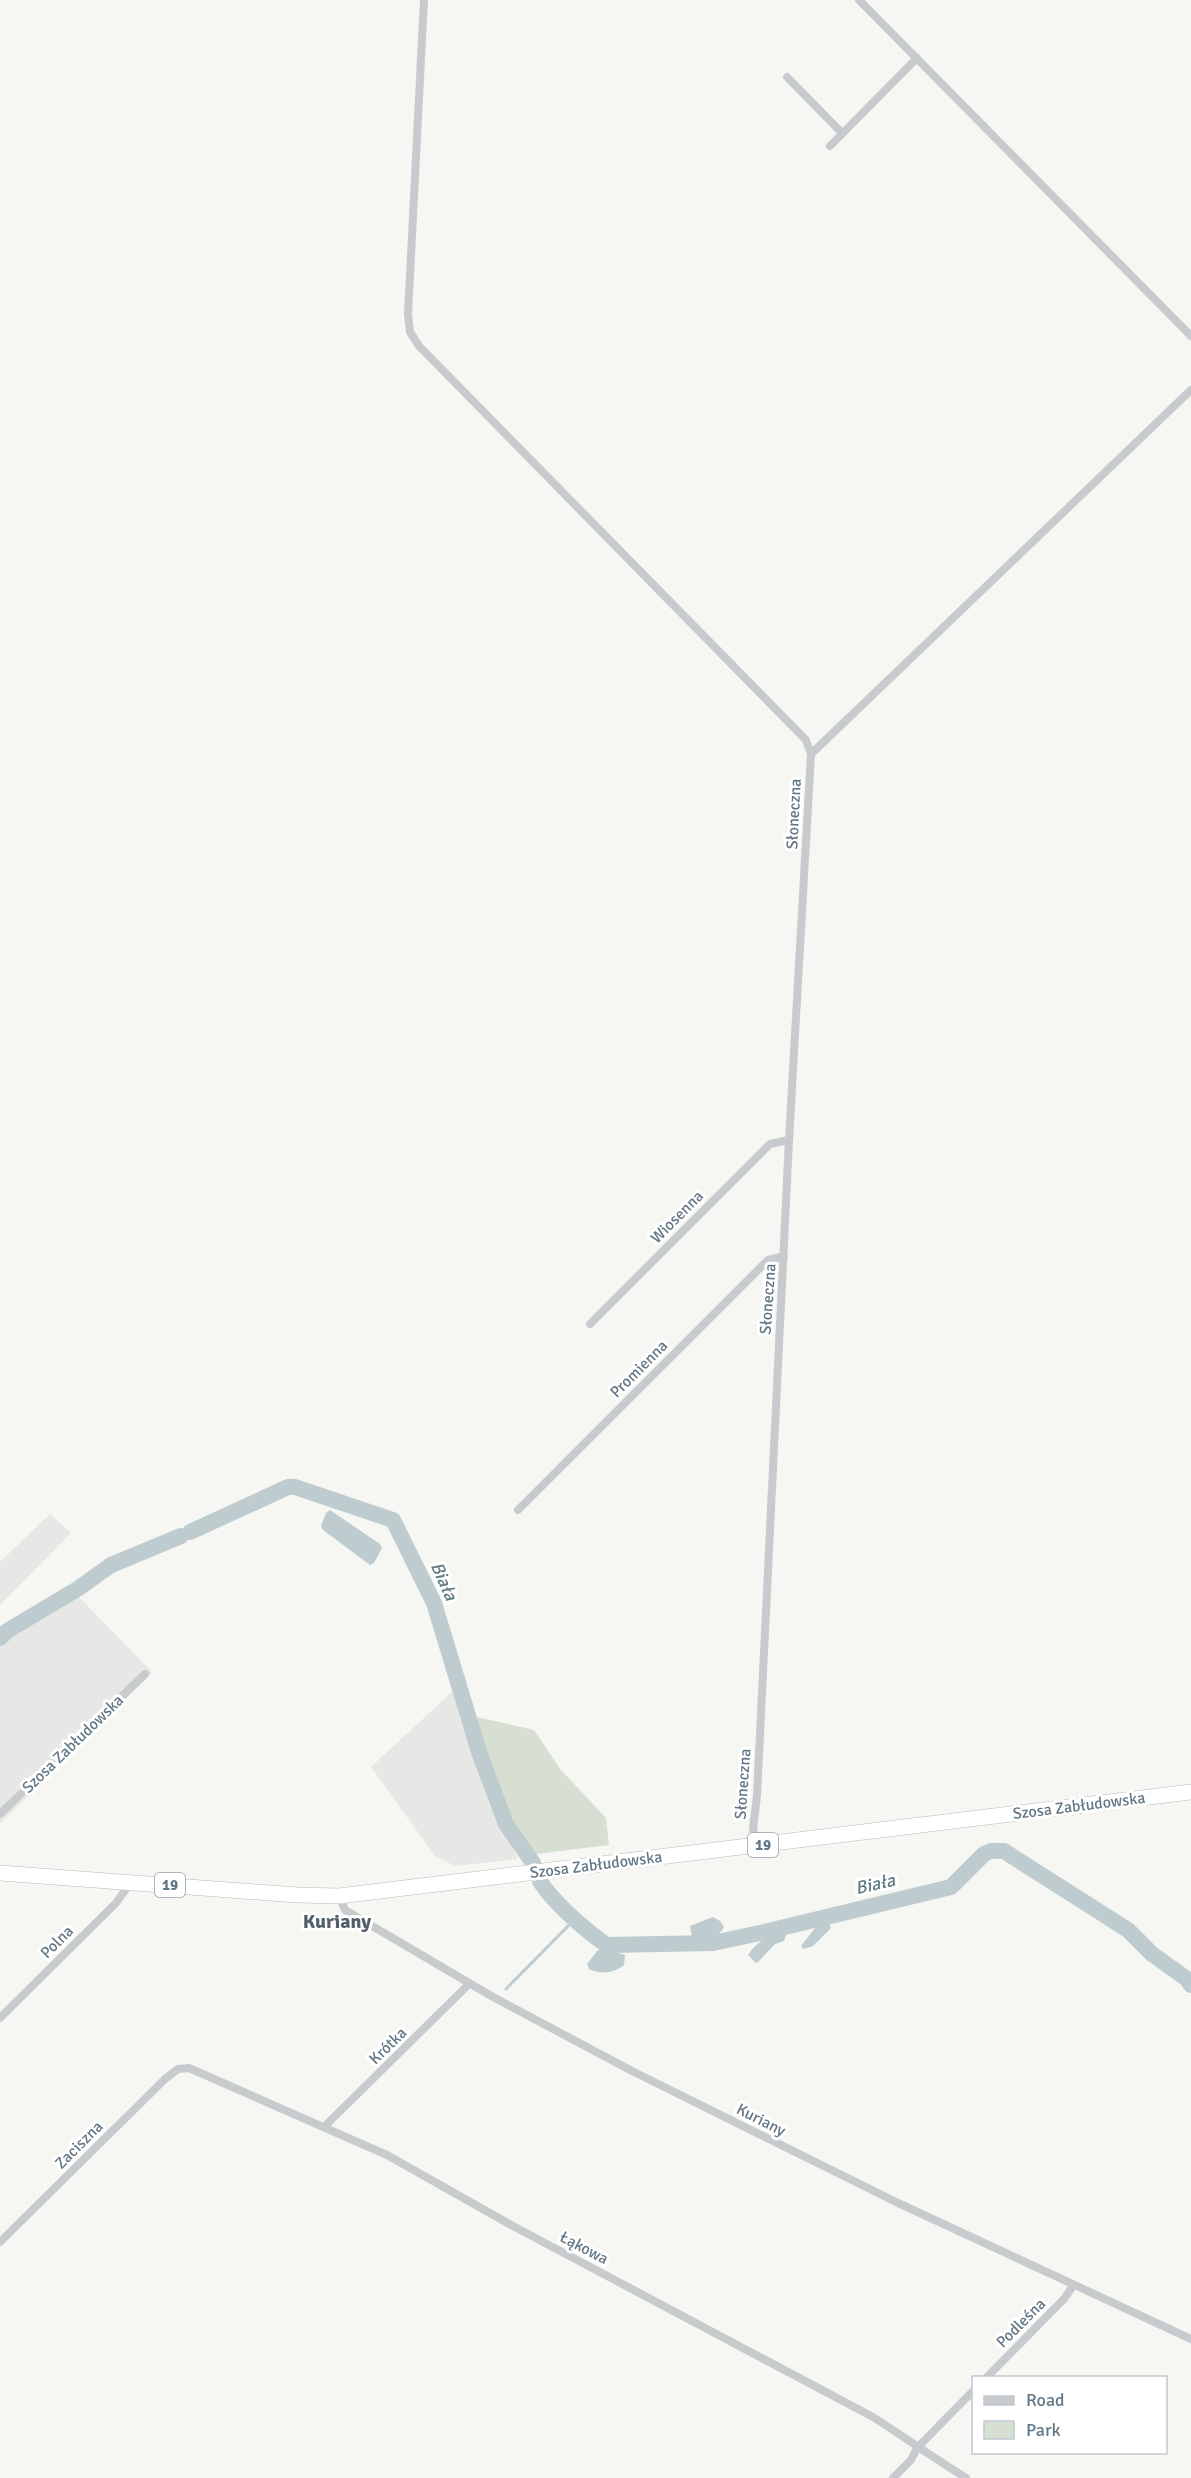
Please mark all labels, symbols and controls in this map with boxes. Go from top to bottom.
street label: Słoneczna [782,778,806,850]
street label: Wiosenna [646,1186,708,1248]
street label: Słoneczna [756,1263,780,1335]
street label: Promienna [606,1336,672,1402]
water label: Biała [426,1558,463,1605]
street label: Szosa Zabłudowska [18,1690,128,1798]
street label: Słoneczna [731,1748,755,1820]
street label: Szosa Zabłudowska [1012,1788,1146,1824]
road number: 19 [748,1833,778,1857]
street label: Szosa Zabłudowska [529,1847,663,1883]
water label: Biała [853,1869,898,1899]
road number: 19 [155,1873,185,1897]
district label: Kuriany [303,1909,371,1934]
street label: Polna [36,1921,78,1963]
street label: Krótka [365,2023,411,2069]
street label: Kuriany [733,2099,789,2141]
street label: Zaciszna [51,2117,107,2173]
street label: Łąkowa [556,2227,612,2269]
street label: Podleśna [992,2294,1050,2352]
legend [972,2376,1167,2454]
text: Road [1026,2389,1065,2411]
text: Park [1026,2419,1061,2441]

